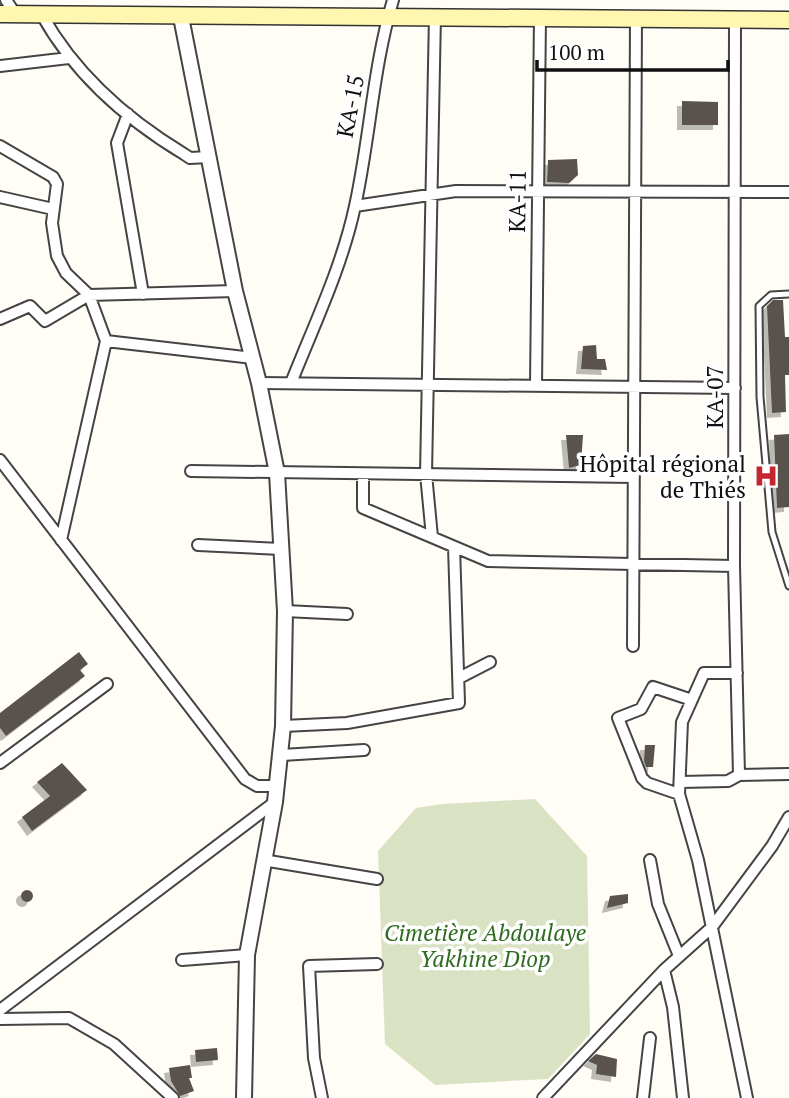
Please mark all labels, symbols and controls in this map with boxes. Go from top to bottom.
scale bar [537,28,728,72]
text: 100 m [548,38,605,66]
street label: KA-15 [329,72,371,140]
street label: KA-11 [501,169,533,233]
street label: KA-07 [699,365,730,429]
place label: Hôpital régional de Thiés [580,448,746,505]
hospital icon: Hôpital régional de Thiés [752,462,780,490]
park label: Cimetière Abdoulaye Yakhine Diop [384,917,586,974]

